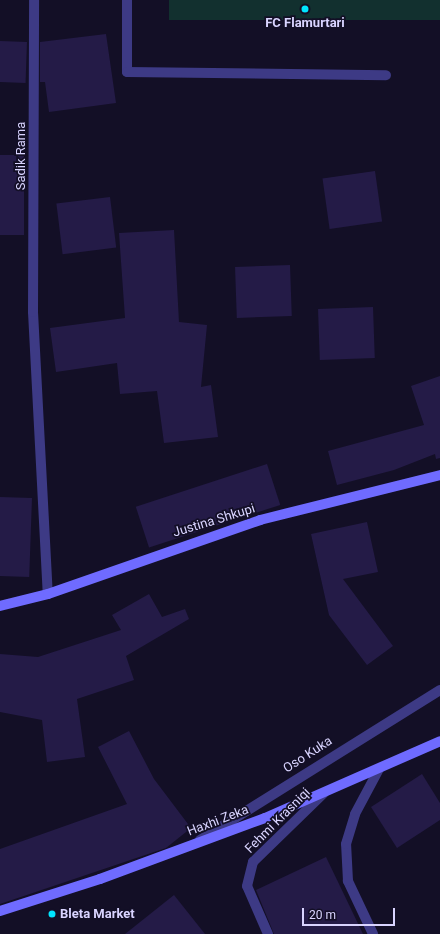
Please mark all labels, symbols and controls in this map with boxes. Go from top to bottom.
marker: FC Flamurtari [300,4,310,14]
place label: FC Flamurtari [265,15,345,31]
street label: Sadik Rama [13,122,29,190]
street label: Justina Shkupi [171,501,257,541]
street label: Oso Kuka [281,733,335,777]
street label: Fehmi Krasniqi [242,785,314,857]
street label: Haxhi Zeka [185,802,251,840]
scale bar [304,900,397,926]
place label: Bleta Market [60,906,135,922]
text: 20 m [309,908,336,922]
marker: Bleta Market [47,909,57,919]

